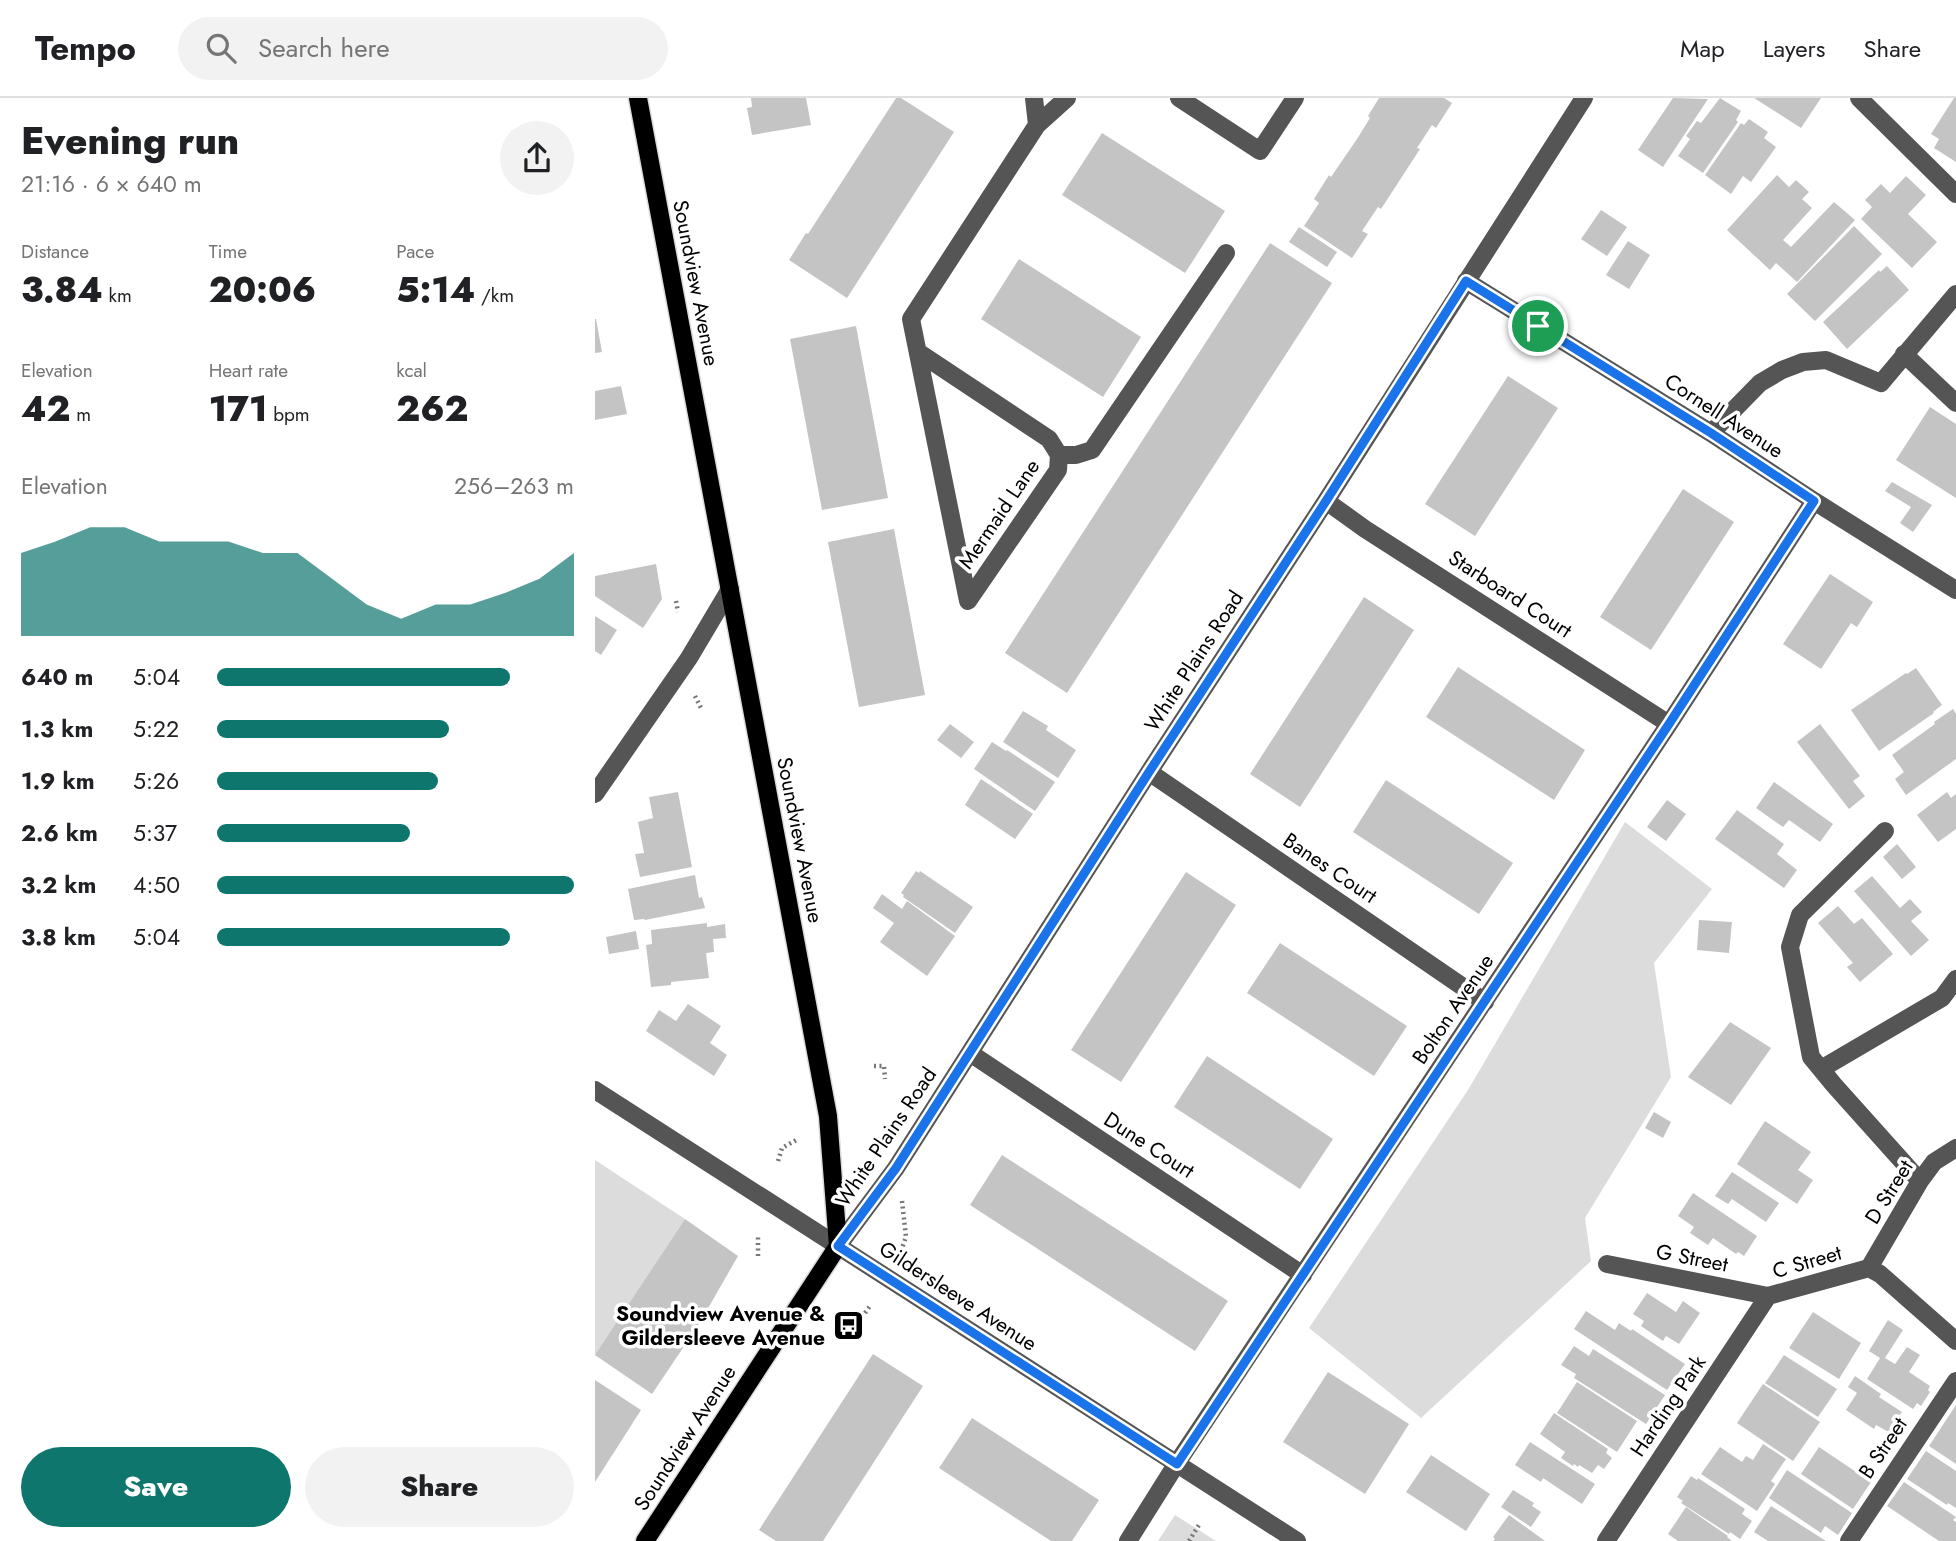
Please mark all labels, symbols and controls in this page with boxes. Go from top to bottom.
search box [178,17,668,80]
text: Tempo [35,25,136,72]
icon: search [202,29,240,67]
text: Search here [258,29,390,67]
text: Map [1680,31,1725,66]
text: Layers [1763,31,1825,66]
text: Share [1863,31,1921,66]
text: Evening run [21,113,239,168]
button: share [500,121,574,195]
text: 21:16 · 6 × 640 m [21,167,202,201]
street label: Soundview Avenue [665,198,727,369]
text: Distance [21,238,89,265]
text: Time [209,238,247,265]
text: Pace [396,238,434,265]
text: 3.84 [21,265,103,315]
text: 20:06 [209,265,316,315]
text: 5:14 [396,265,475,315]
text: km [103,282,132,309]
text: /km [475,282,514,309]
pin [1508,296,1568,356]
icon: arrive [1519,307,1557,345]
text: Elevation [21,357,93,384]
text: Heart rate [209,357,288,384]
text: kcal [396,357,427,384]
street label: Cornell Avenue [1659,366,1789,466]
text: 42 [21,384,71,434]
text: 171 [209,384,267,434]
text: 262 [396,384,468,434]
text: m [71,401,91,428]
text: bpm [267,401,310,428]
street label: Mermaid Lane [951,453,1047,575]
text: Elevation [21,469,108,503]
text: 256–263 m [454,469,574,503]
street label: Starboard Court [1442,543,1578,645]
street label: White Plains Road [1137,585,1251,737]
text: 640 m [21,660,93,694]
text: 5:04 [133,660,180,694]
text: 1.3 km [21,712,93,746]
text: 5:22 [133,712,179,746]
street label: Soundview Avenue [769,755,831,926]
text: 1.9 km [21,764,95,798]
text: 5:26 [133,764,179,798]
text: 2.6 km [21,816,98,850]
text: 5:37 [133,816,177,850]
street label: Banes Court [1277,825,1383,911]
text: 3.2 km [21,868,96,902]
text: 4:50 [133,868,180,902]
text: 3.8 km [21,920,96,954]
text: 5:04 [133,920,180,954]
street label: Bolton Avenue [1405,948,1501,1070]
street label: White Plains Road [828,1061,944,1213]
street label: Dune Court [1098,1104,1200,1186]
street label: D Street [1858,1154,1920,1230]
street label: Gildersleeve Avenue [873,1234,1043,1358]
street label: G Street [1653,1236,1731,1280]
street label: C Street [1769,1238,1845,1286]
place label: Soundview Avenue & Gildersleeve Avenue [616,1299,825,1353]
bus stop icon: Soundview Avenue & Gildersleeve Avenue [831,1309,865,1343]
street label: Harding Park [1623,1349,1713,1463]
street label: Soundview Avenue [627,1359,743,1517]
street label: B Street [1852,1411,1914,1485]
button: Save [21,1447,291,1527]
button: Share [305,1447,574,1527]

